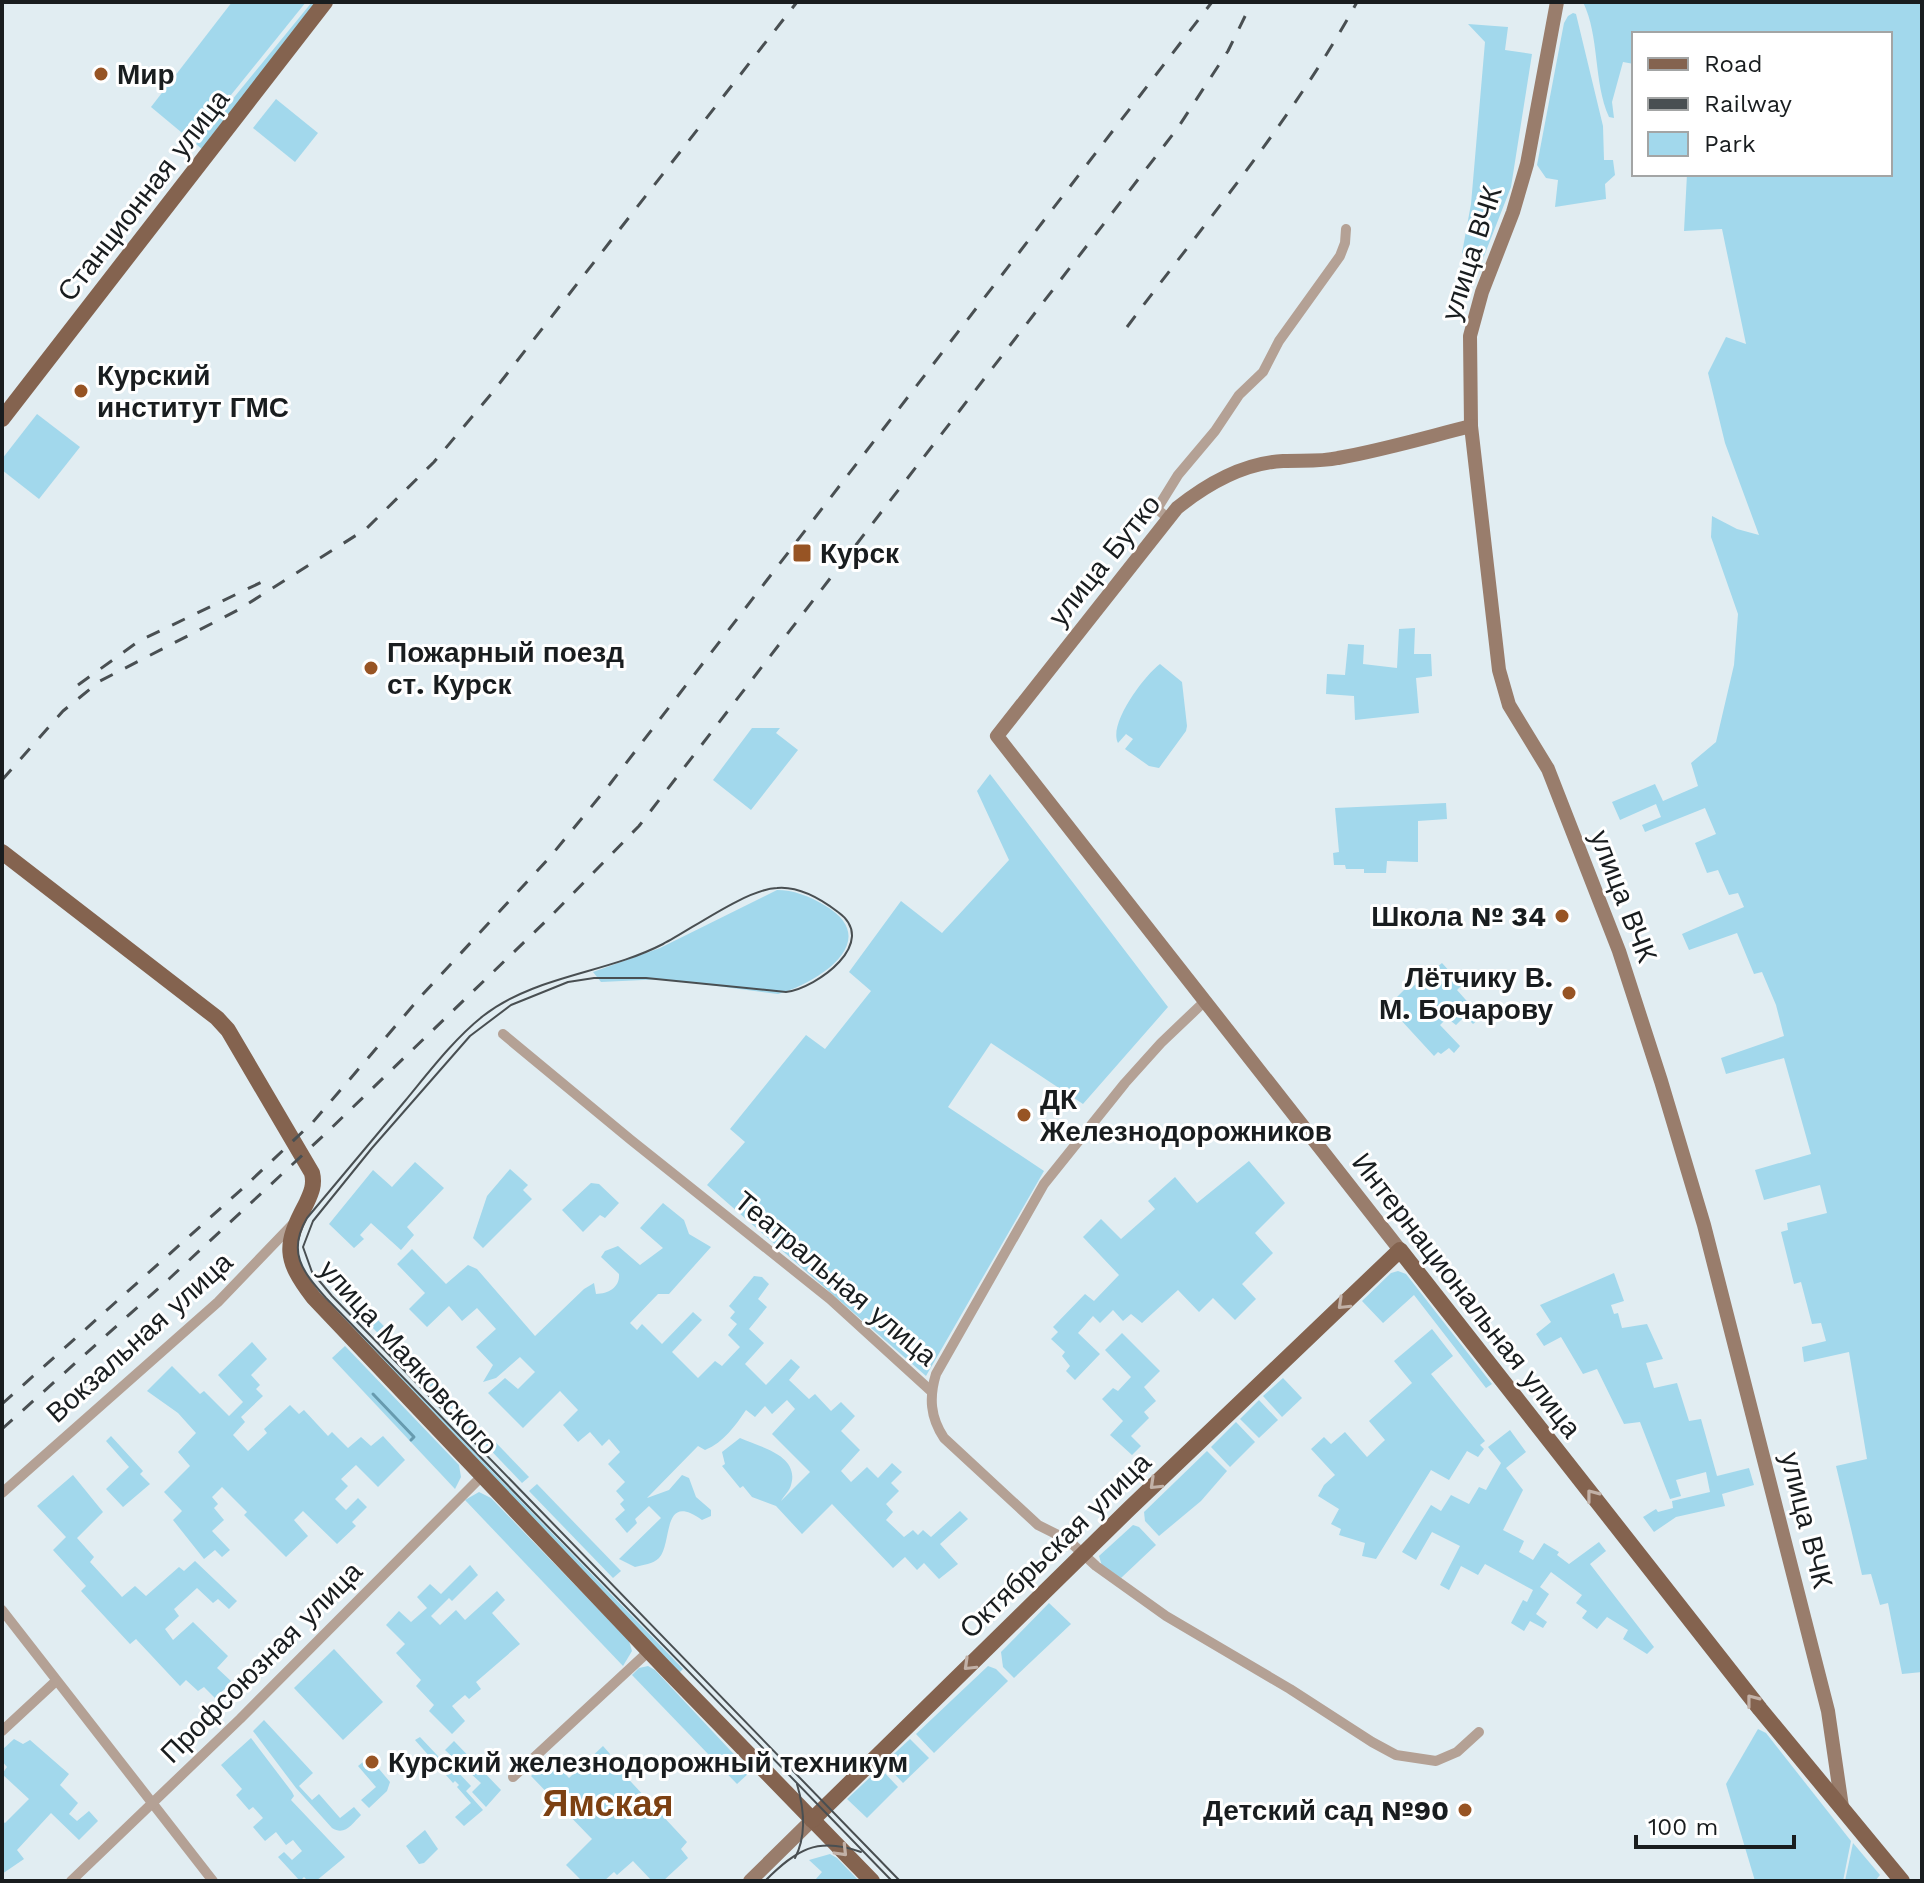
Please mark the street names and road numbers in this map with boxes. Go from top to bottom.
street label: Станционная улица [51,83,236,308]
street label: улица ВЧК [1434,181,1509,324]
street label: улица Бутко [1041,488,1167,633]
street label: улица ВЧК [1583,825,1664,968]
street label: Интернациональная улица [1345,1146,1588,1445]
street label: Театральная улица [728,1184,944,1373]
street label: Вокзальная улица [40,1245,239,1430]
street label: улица Маяковского [312,1253,505,1462]
street label: Октябрьская улица [953,1445,1158,1645]
street label: улица ВЧК [1774,1449,1839,1592]
street label: Профсоюзная улица [154,1555,369,1770]

